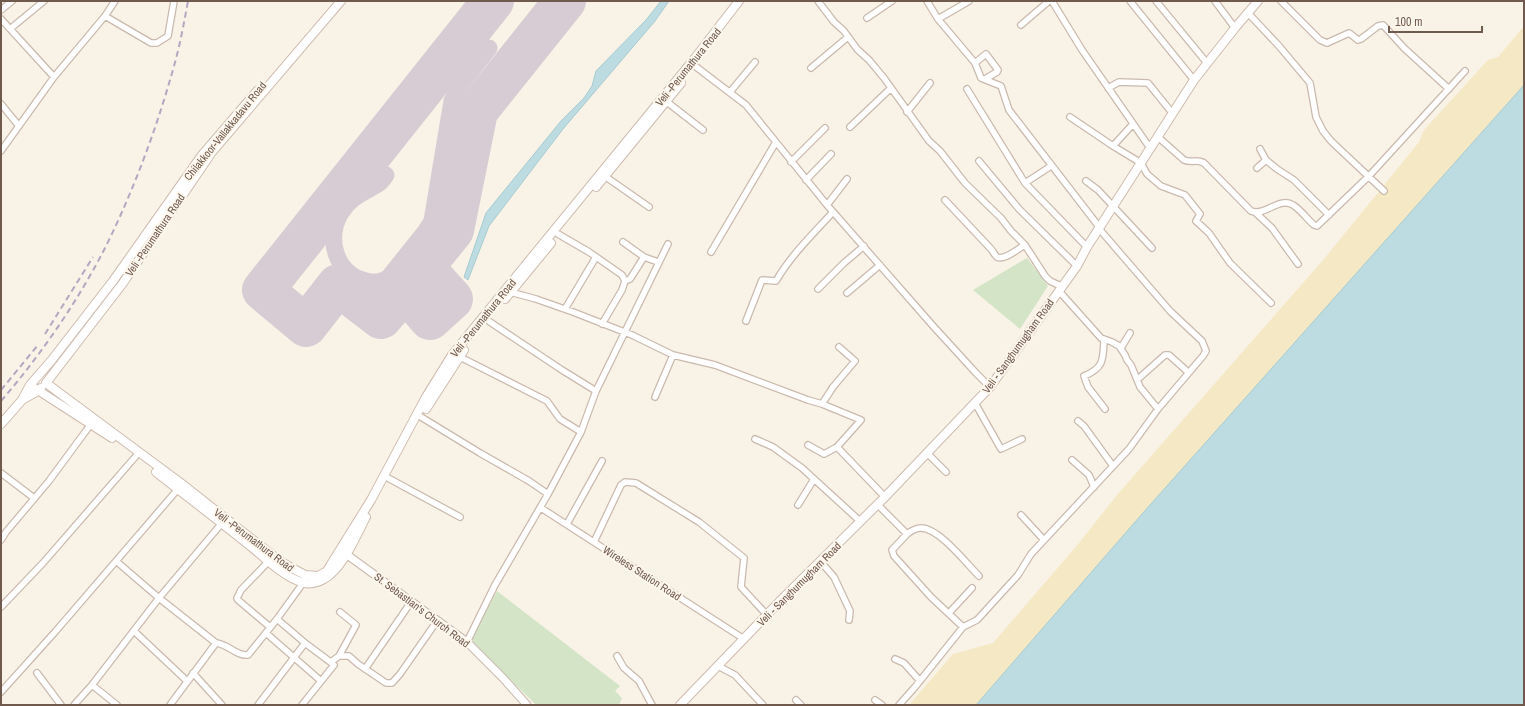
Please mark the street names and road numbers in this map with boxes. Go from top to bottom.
street label: Veli -Perumathura Road [652,25,724,109]
street label: Chilakkoor-Vallakkadavu Road [181,79,269,183]
street label: Veli -Perumathura Road [122,191,188,279]
street label: Veli -Perumathura Road [447,276,519,360]
street label: Veli - Sanghumugham Road [979,296,1057,396]
street label: Veli -Perumathura Road [211,505,297,575]
street label: Veli - Sanghumugham Road [754,539,844,629]
street label: Wireless Station Road [600,543,684,603]
street label: St. Sebastian's Church Road [371,569,473,651]

